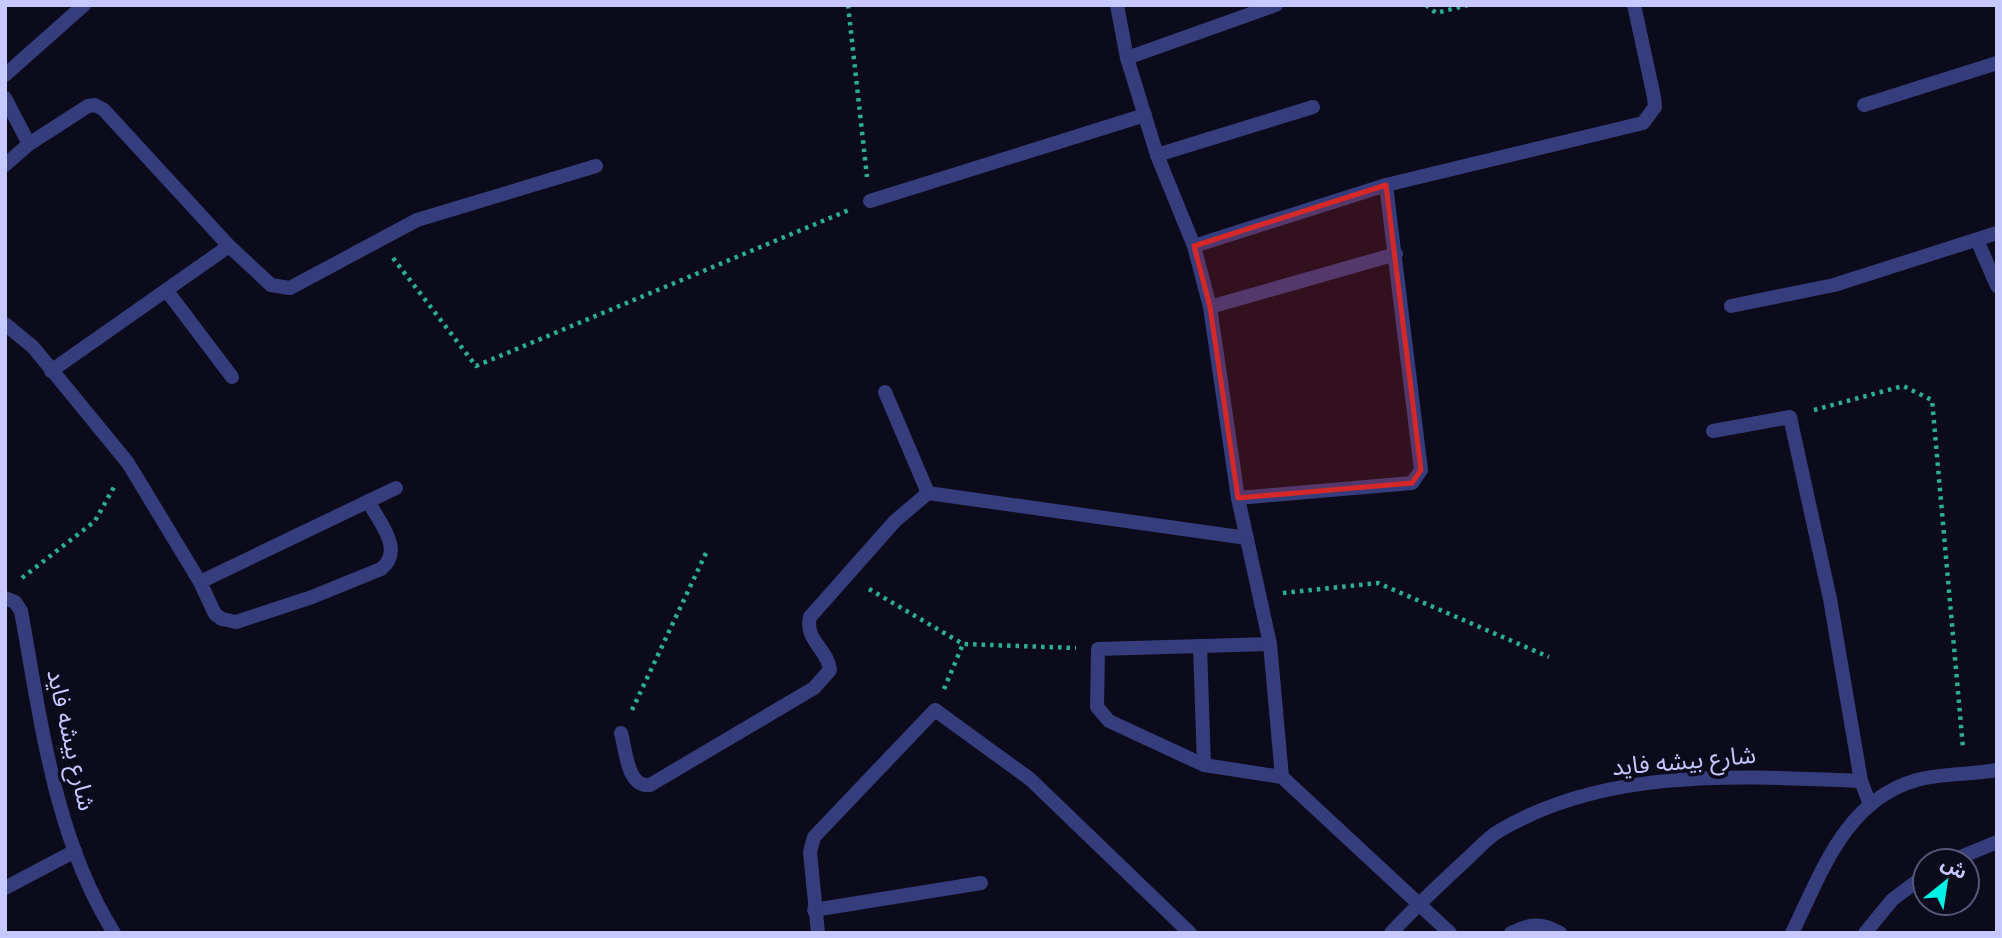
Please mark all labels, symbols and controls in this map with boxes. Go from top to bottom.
street label: شارع بيشه فايد [38,666,105,814]
street label: شارع بيشه فايد [1611,737,1757,784]
north arrow [1911,847,1981,917]
text: ش [1937,850,1972,885]

